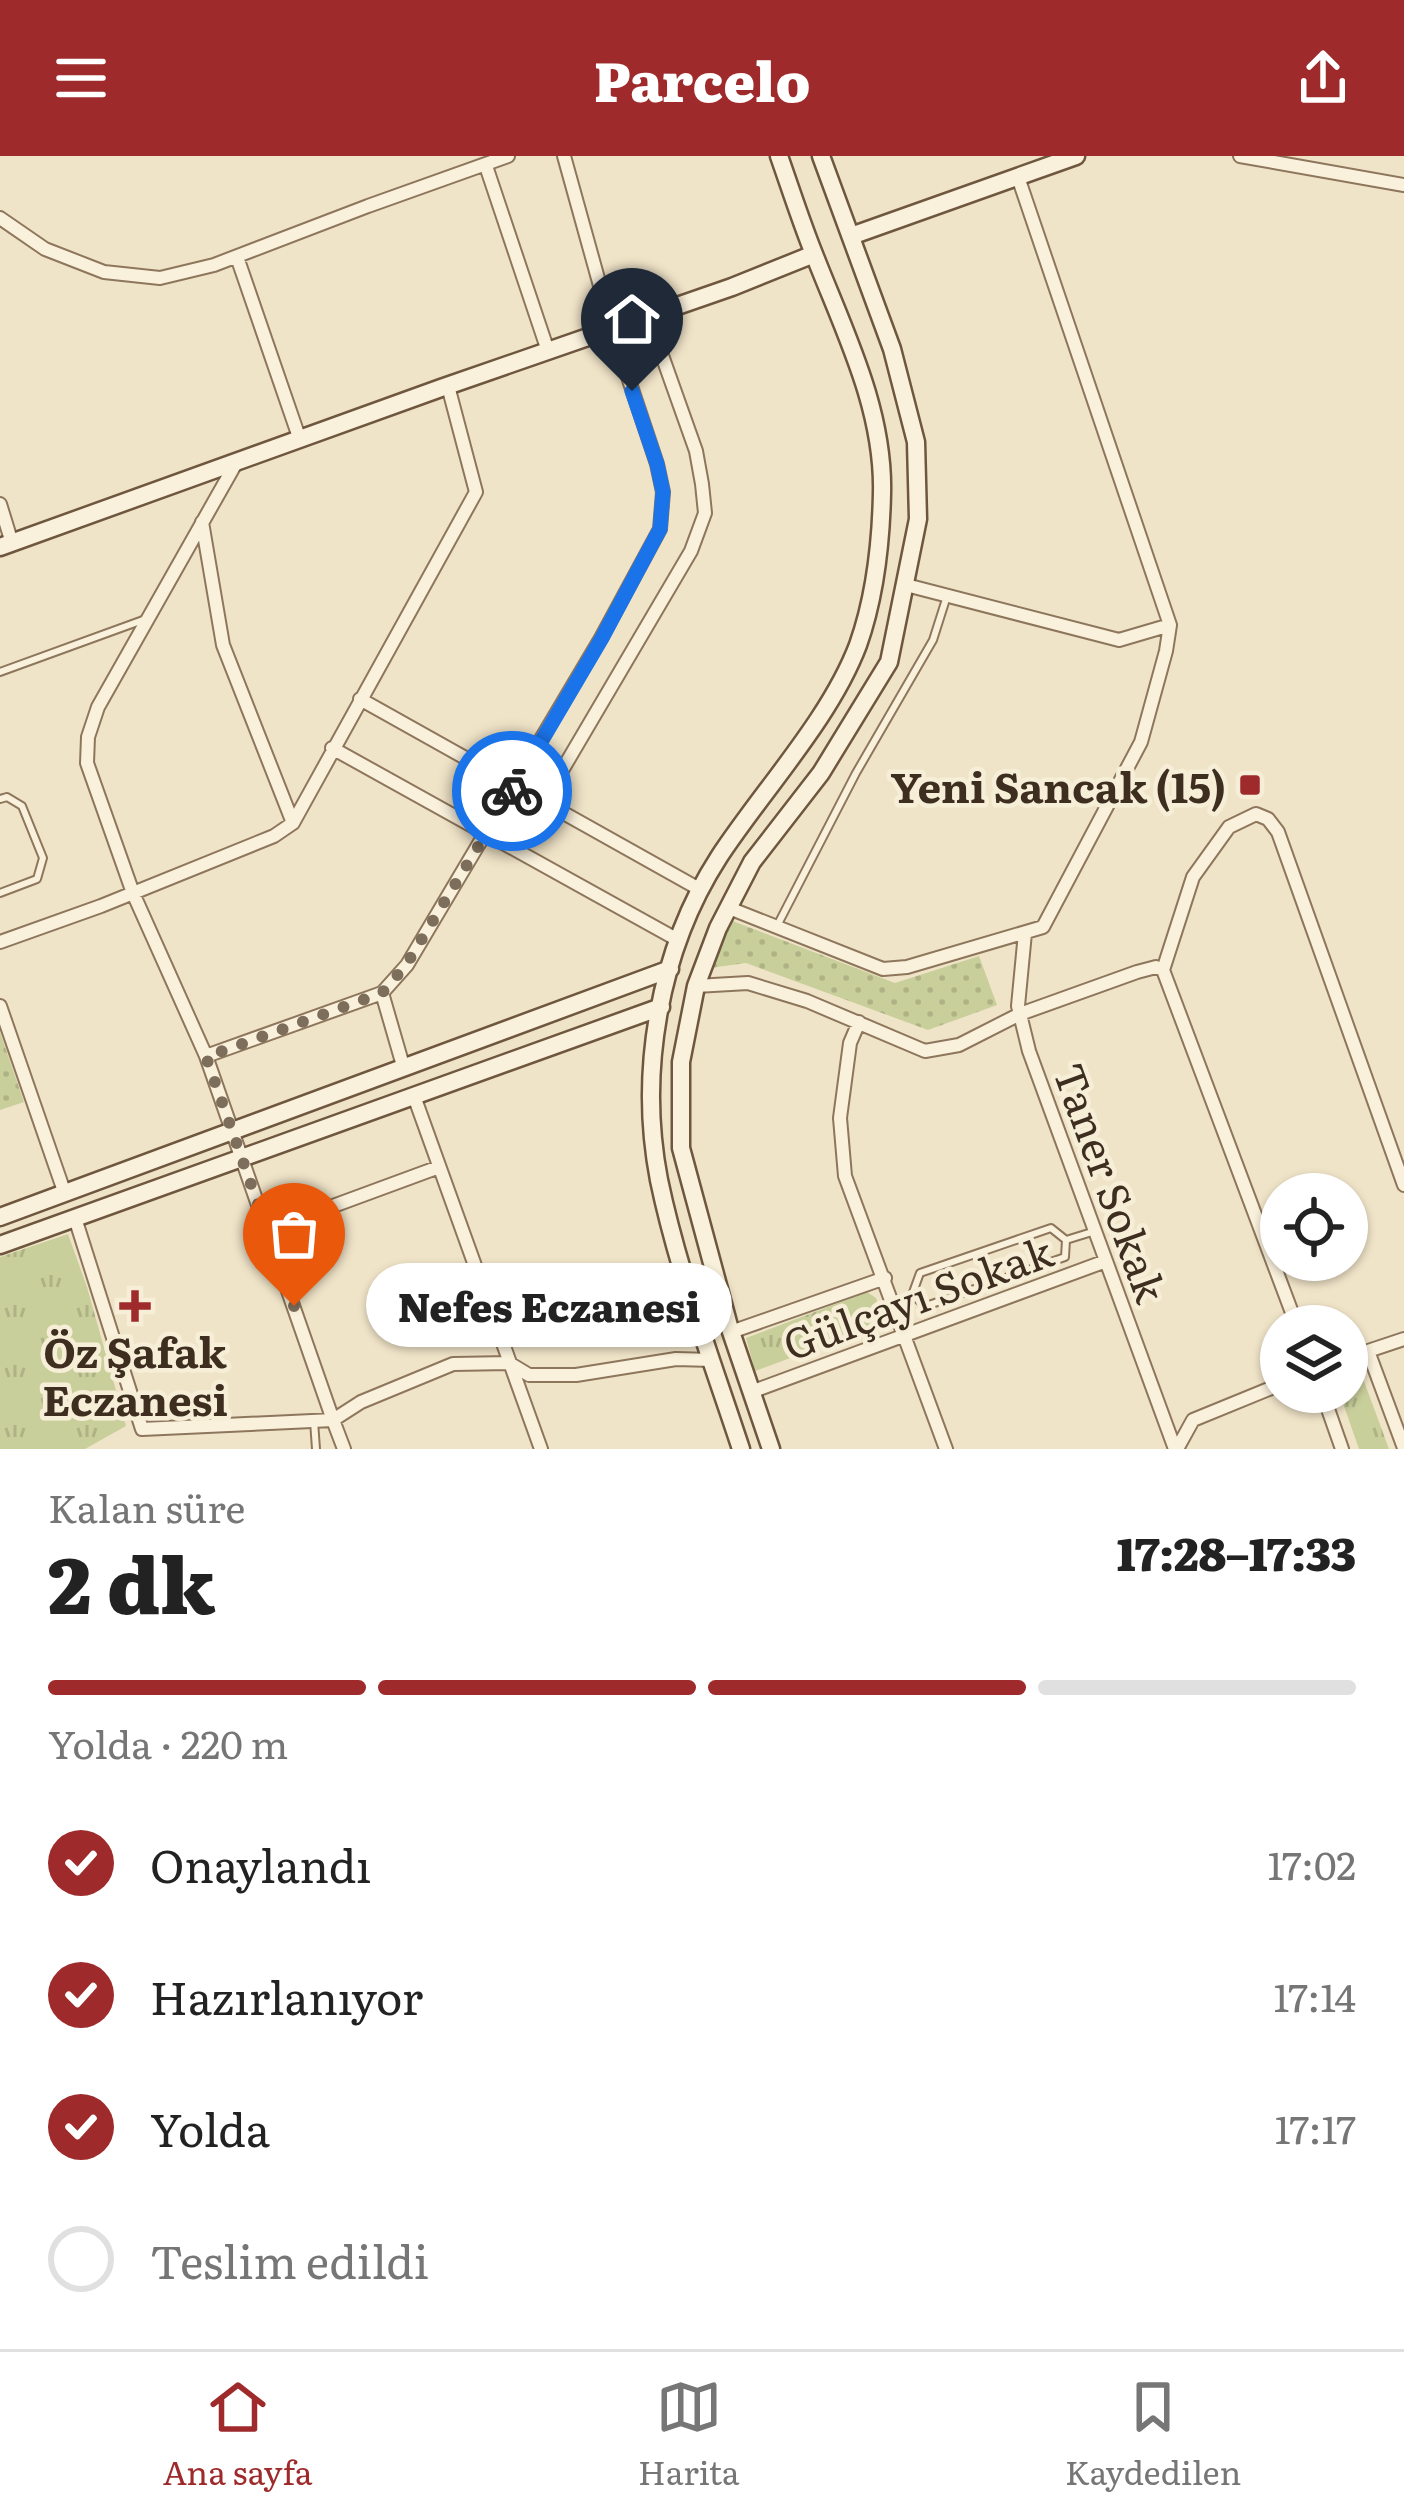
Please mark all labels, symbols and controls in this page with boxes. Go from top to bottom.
text: Parcelo [594,38,810,119]
icon: menu [48,45,114,111]
icon: share [1290,45,1356,111]
pin [581,268,683,391]
icon: home [599,286,665,352]
courier [452,731,572,851]
place label: Yeni Sancak (15) [891,754,1226,816]
icon: bike [479,758,545,824]
marker: Yeni Sancak (15) [1237,772,1263,798]
street label: Taner Sokak [1040,1054,1184,1311]
map controls [1260,1173,1368,1413]
button: locate [1260,1173,1368,1281]
pin [243,1183,345,1306]
icon: bag [261,1201,327,1267]
street label: Gülçayı Sokak [774,1218,1061,1373]
callout: Nefes Eczanesi [366,1264,732,1348]
text: Nefes Eczanesi [398,1276,700,1334]
marker: Öz Şafak Eczanesi [122,1293,148,1319]
button: layers [1260,1305,1368,1413]
place label: Öz Şafak Eczanesi [42,1319,228,1429]
text: Kalan süre [48,1477,246,1535]
text: 17:28–17:33 [1117,1518,1356,1585]
text: 2 dk [48,1522,216,1638]
text: Yolda · 220 m [48,1713,288,1771]
icon: check [48,1830,114,1896]
text: Onaylandı [150,1830,371,1897]
text: 17:02 [1267,1834,1356,1892]
icon: check [48,1962,114,2028]
text: Hazırlanıyor [150,1962,423,2029]
text: 17:14 [1274,1966,1356,2024]
icon: check [48,2094,114,2160]
text: Yolda [150,2094,270,2161]
text: 17:17 [1275,2098,1356,2156]
text: Teslim edildi [150,2226,429,2293]
tab: Ana sayfa [163,2374,313,2495]
tab: Harita [638,2374,740,2495]
tab: Kaydedilen [1065,2374,1241,2495]

